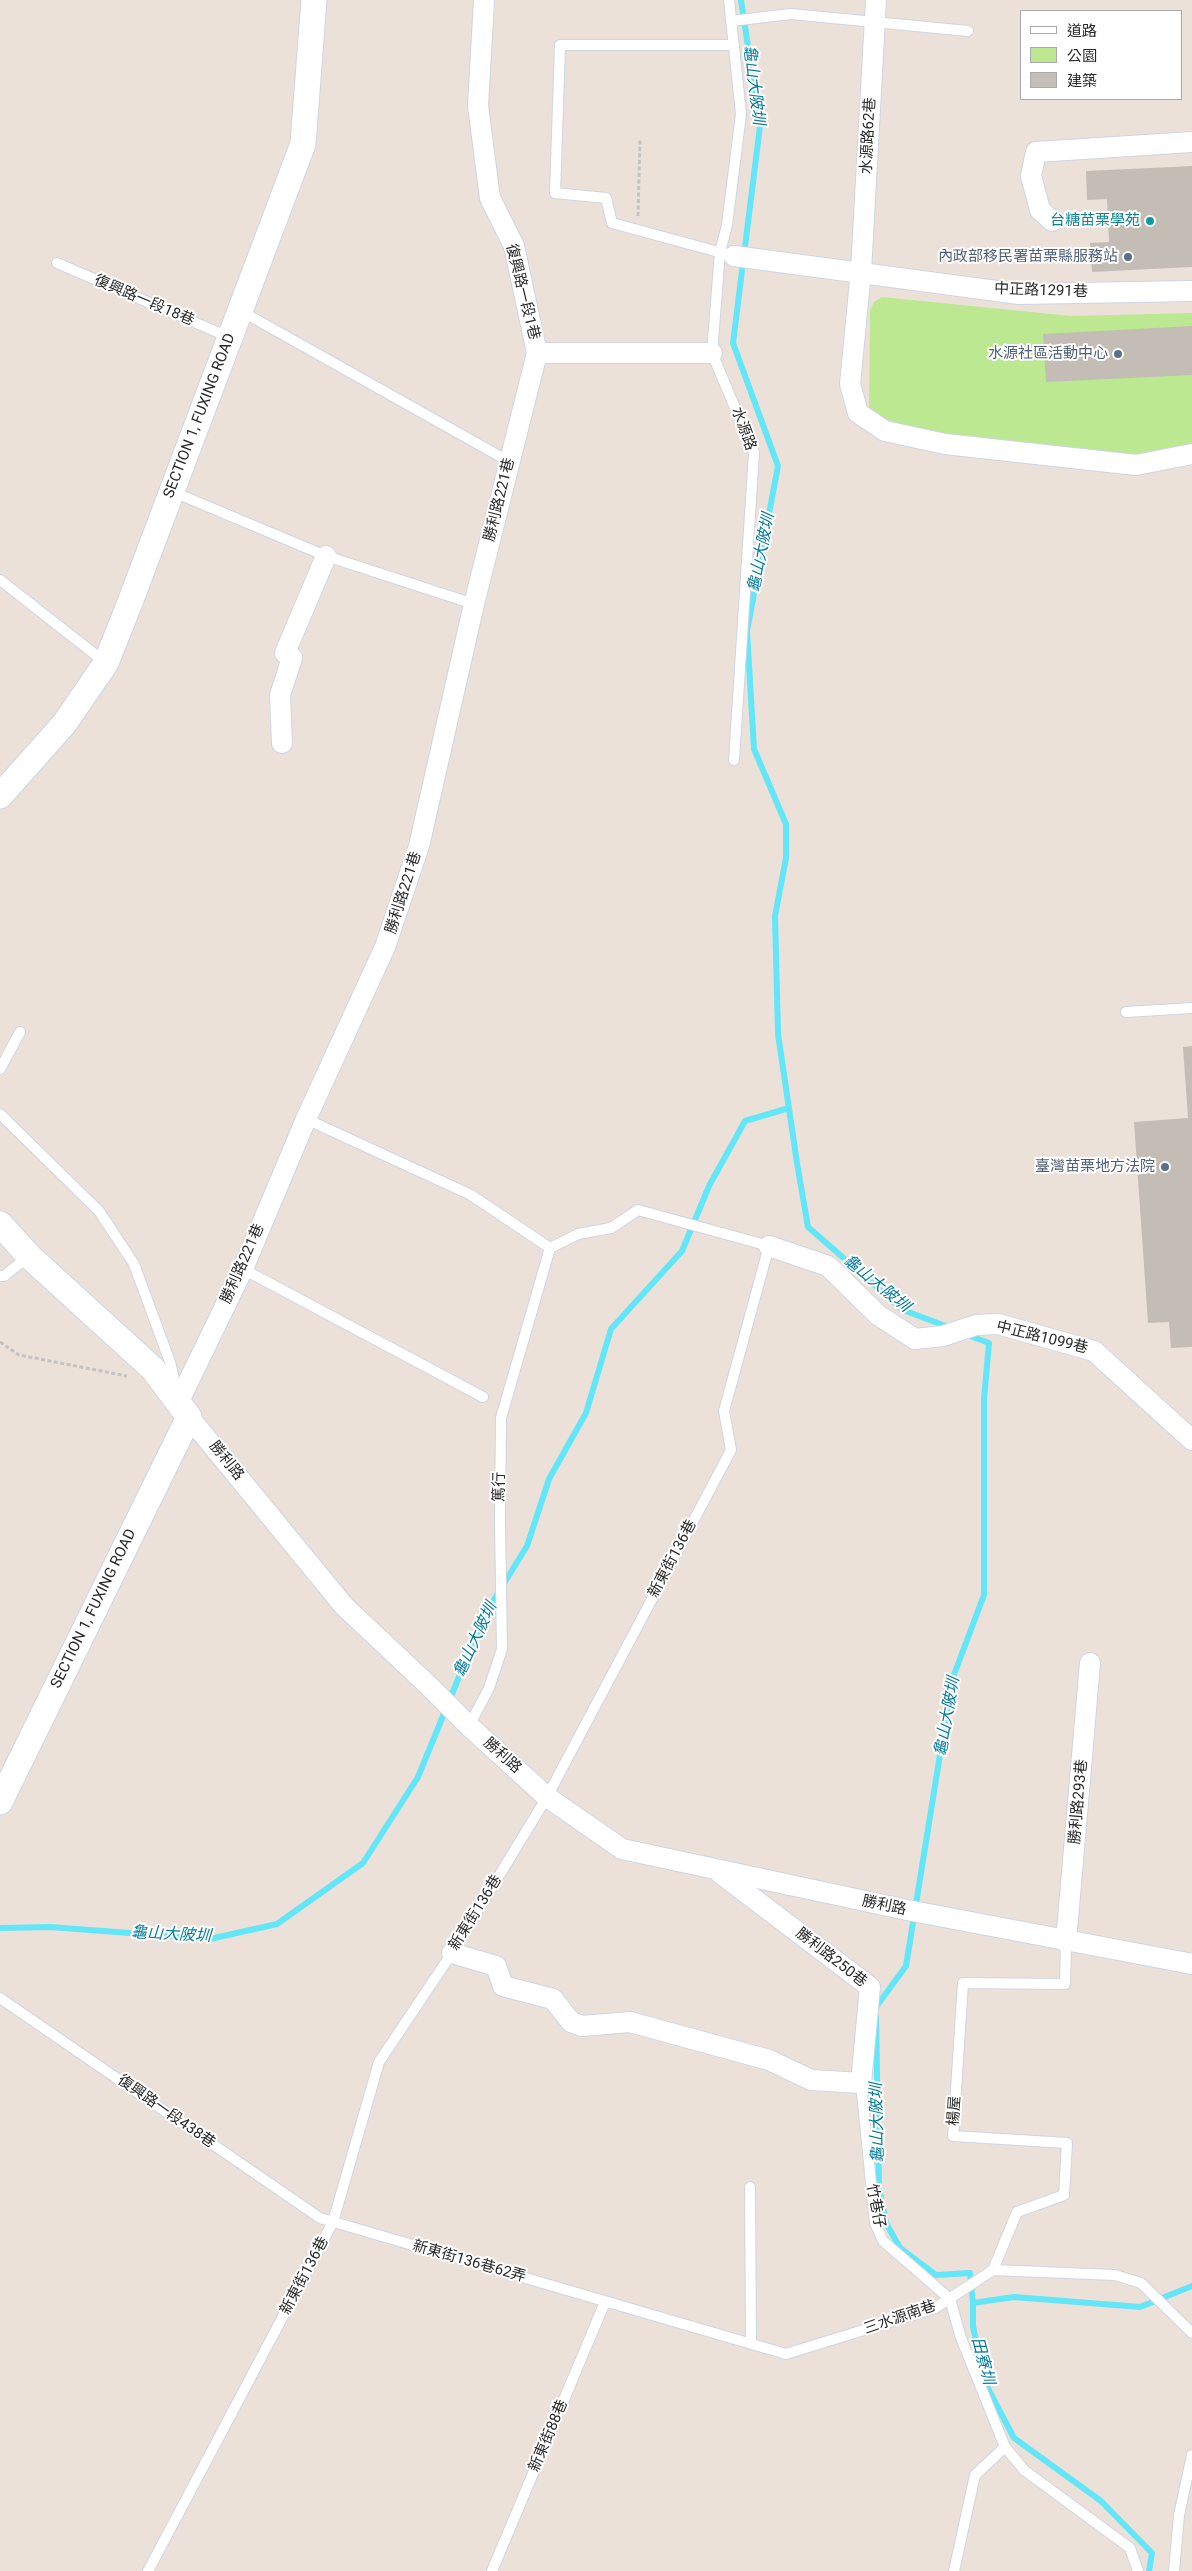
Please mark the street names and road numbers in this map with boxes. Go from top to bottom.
street label: 水源路62巷 [858,97,880,175]
street label: 復興路一段1巷 [501,242,543,342]
street label: 復興路一段18巷 [91,272,197,330]
street label: 中正路1291巷 [994,280,1088,302]
street label: SECTION 1, FUXING ROAD [160,331,240,501]
street label: 水源路 [727,405,759,453]
street label: 勝利路221巷 [481,456,519,544]
street label: 勝利路221巷 [382,850,426,936]
street label: 勝利路221巷 [217,1221,269,1307]
street label: 中正路1099巷 [994,1318,1090,1358]
street label: 勝利路 [205,1438,247,1484]
street label: 篤行 [491,1472,509,1502]
street label: 新東街136巷 [645,1517,701,1601]
street label: SECTION 1, FUXING ROAD [48,1526,140,1692]
street label: 勝利路 [479,1734,525,1778]
street label: 勝利路293巷 [1066,1759,1092,1845]
street label: 新東街136巷 [446,1872,506,1954]
street label: 勝利路 [860,1893,908,1919]
street label: 勝利路250巷 [792,1925,870,1991]
street label: 復興路一段438巷 [114,2072,218,2152]
street label: 楊屋 [945,2095,965,2127]
street label: 竹巷仔 [862,2182,888,2230]
street label: 新東街136巷 [277,2234,333,2318]
street label: 新東街136巷62弄 [410,2237,528,2287]
street label: 三水源南巷 [862,2297,938,2339]
street label: 新東街88巷 [526,2397,572,2475]

